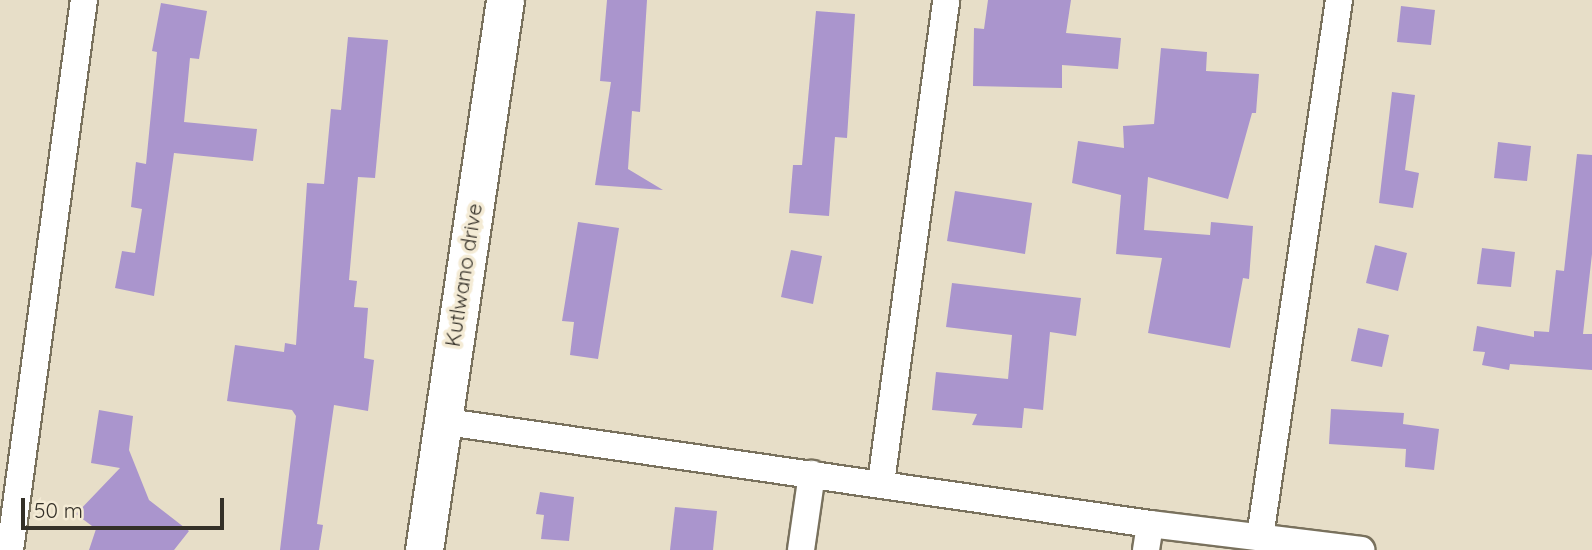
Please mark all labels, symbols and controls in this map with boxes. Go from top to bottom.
street label: Kutlwano drive [439,202,487,348]
scale bar [24,484,228,528]
text: 50 m [34,497,83,523]

